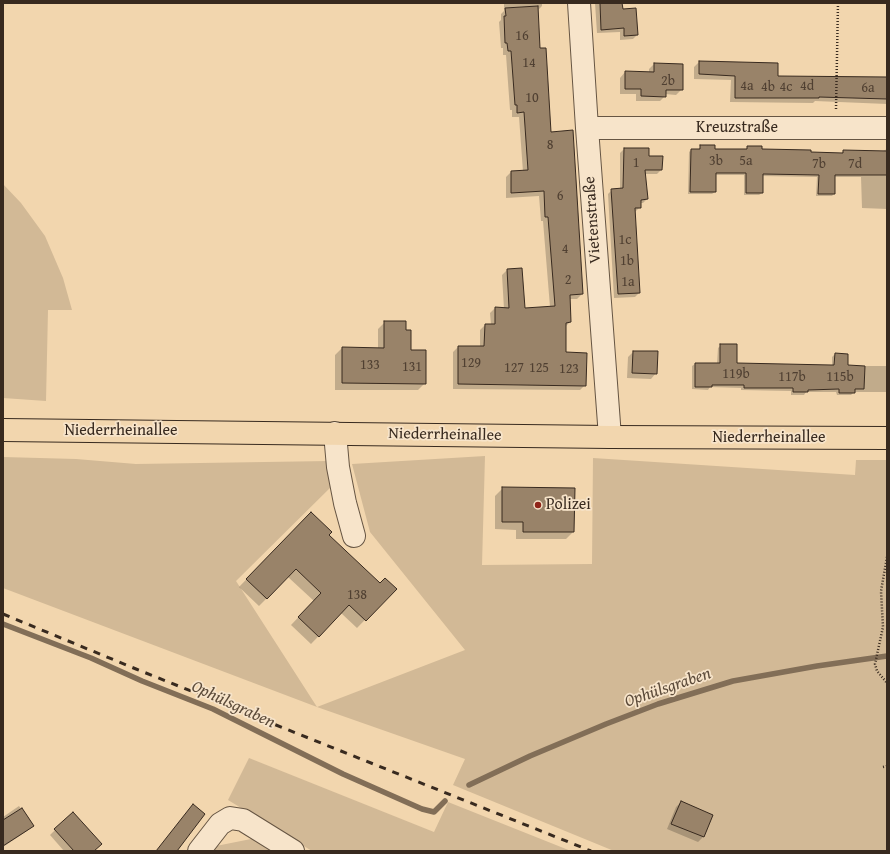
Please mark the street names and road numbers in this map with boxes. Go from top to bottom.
street label: Kreuzstraße [696,118,778,138]
street label: Vietenstraße [580,176,606,264]
street label: Niederrheinallee [64,421,178,441]
street label: Niederrheinallee [388,424,502,446]
street label: Niederrheinallee [712,428,826,448]

